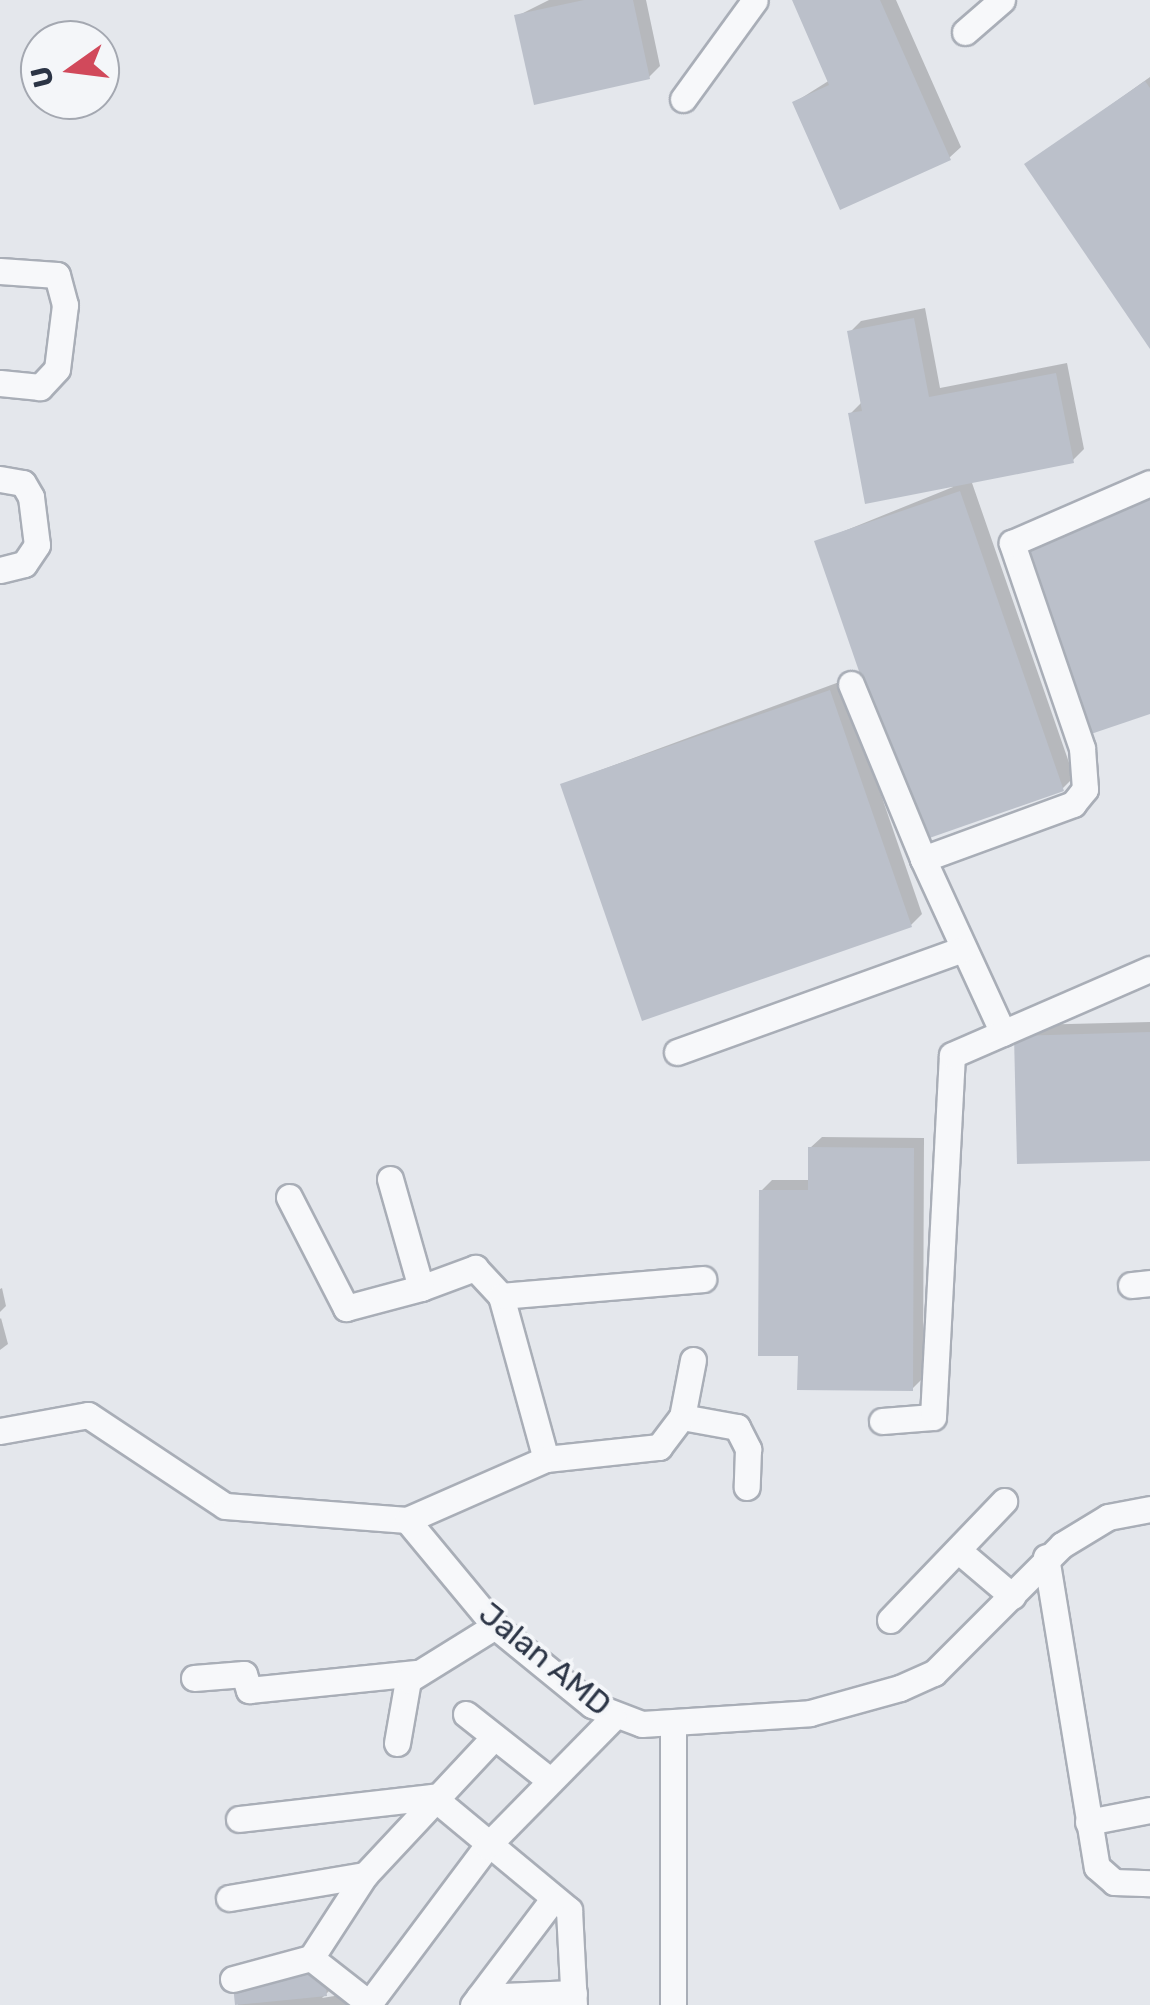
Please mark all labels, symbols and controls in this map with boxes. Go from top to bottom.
north arrow [20,20,120,120]
text: U [24,63,61,91]
street label: Jalan AMD [471,1594,619,1724]

